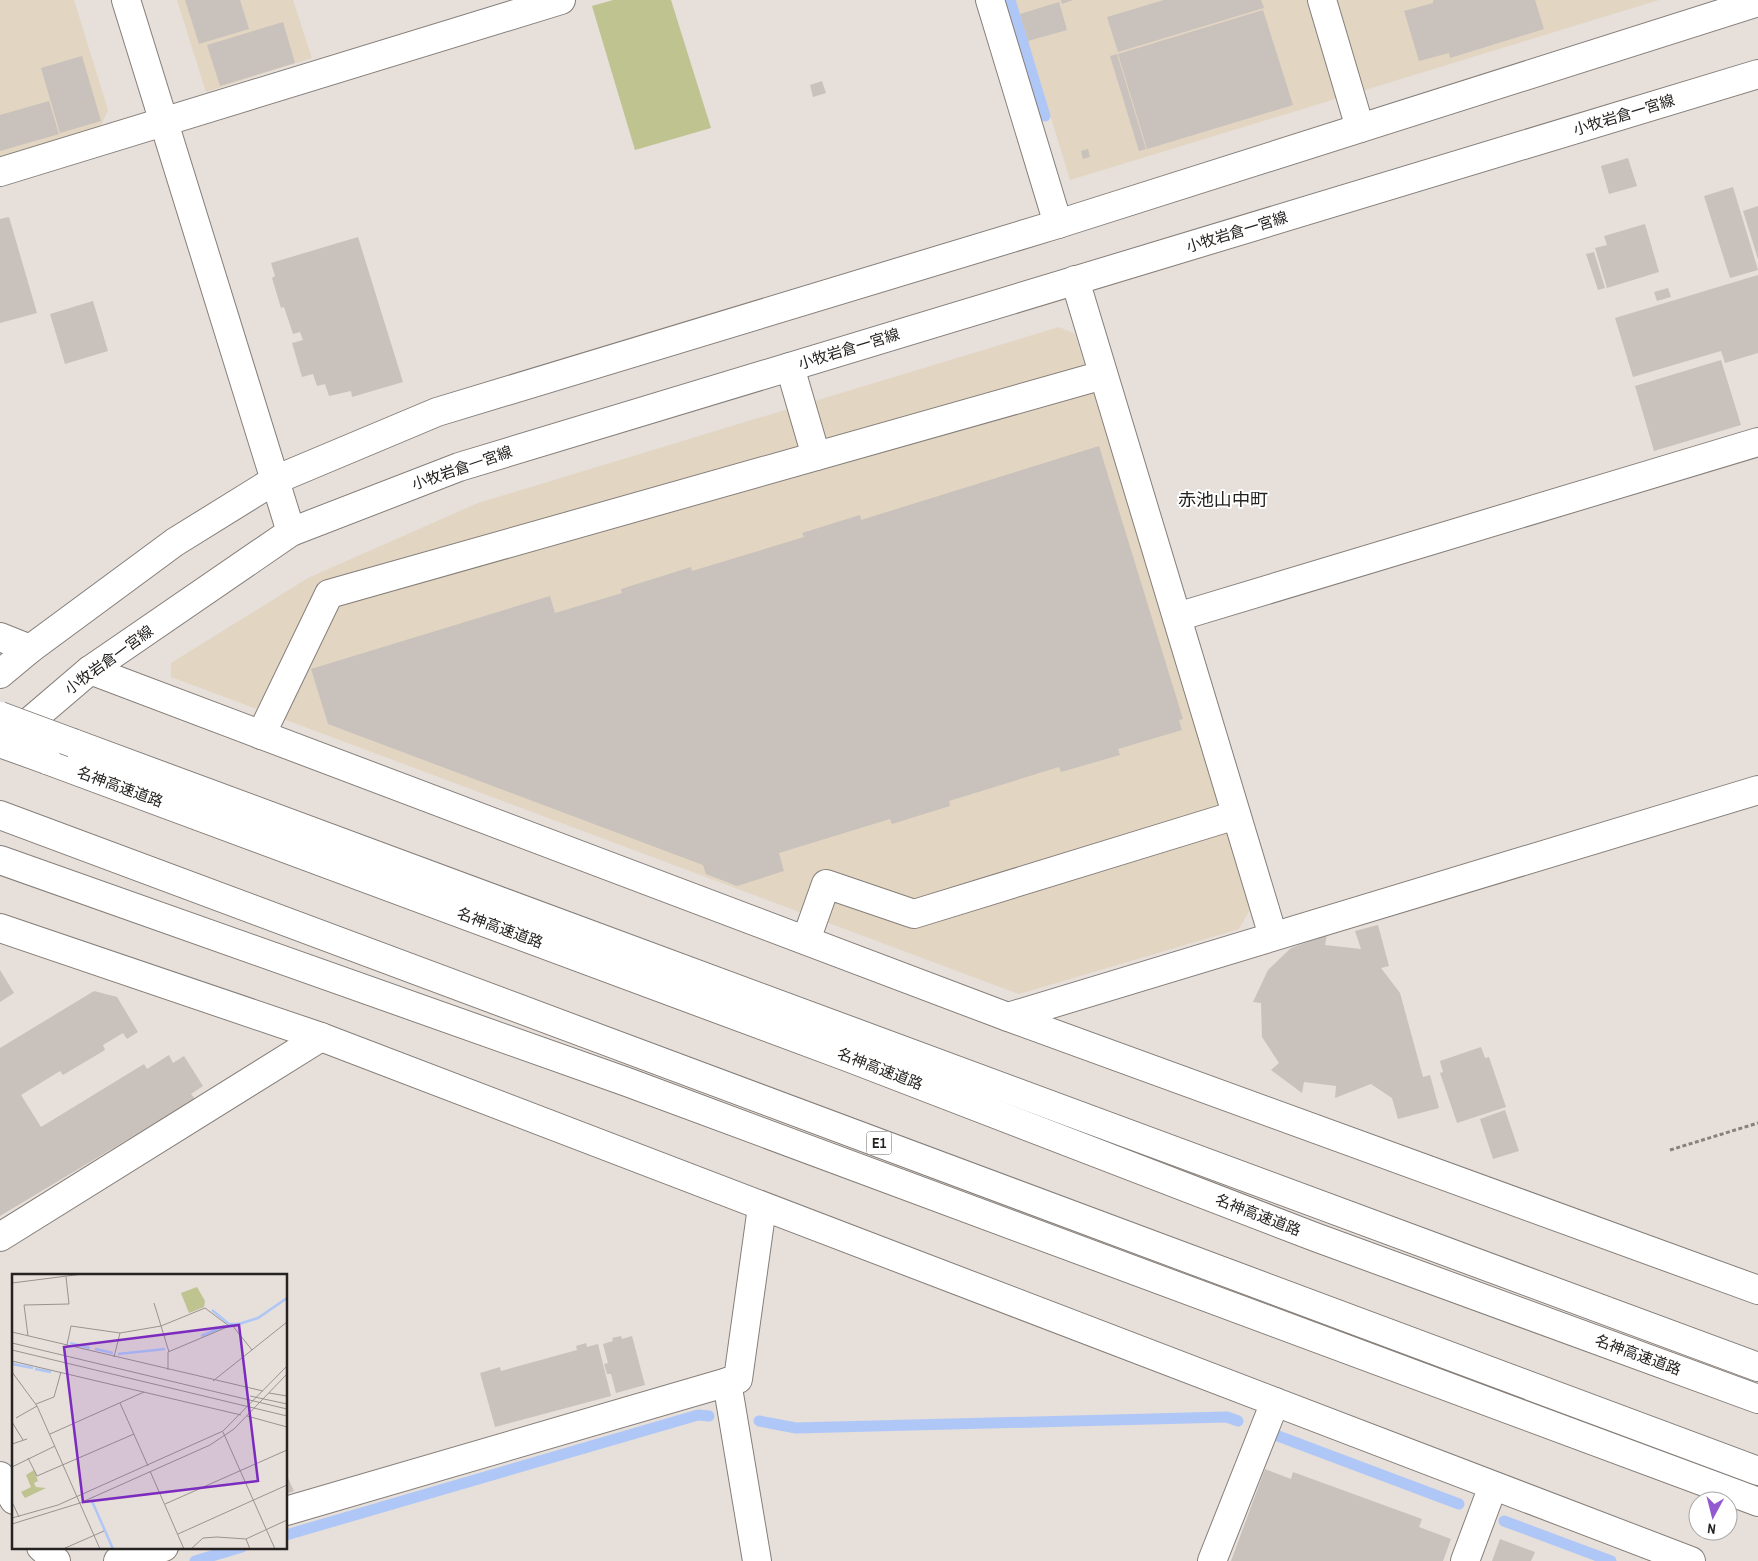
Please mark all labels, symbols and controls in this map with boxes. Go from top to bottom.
street label: 小牧岩倉一宮線 [1571,89,1677,140]
street label: 小牧岩倉一宮線 [1184,206,1290,257]
street label: 小牧岩倉一宮線 [796,323,902,374]
street label: 小牧岩倉一宮線 [409,441,515,495]
district label: 赤池山中町 [1178,487,1268,512]
street label: 小牧岩倉一宮線 [60,620,157,699]
street label: 名神高速道路 [74,761,166,812]
street label: 名神高速道路 [454,902,546,953]
street label: 名神高速道路 [834,1043,926,1094]
road number: E1 [866,1132,892,1154]
street label: 名神高速道路 [1212,1189,1304,1240]
inset map [12,1274,288,1548]
street label: 名神高速道路 [1592,1329,1684,1380]
north arrow [1688,1491,1738,1541]
text: N [1706,1519,1717,1538]

